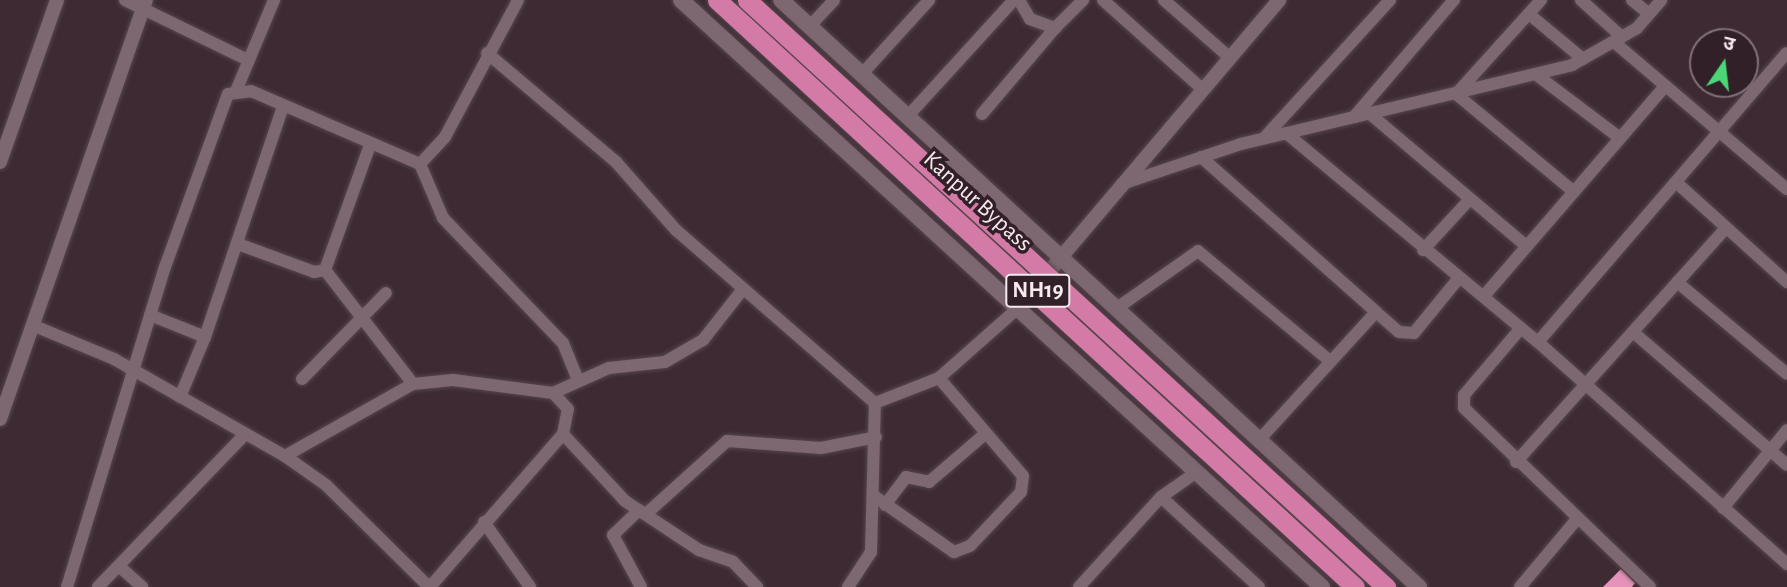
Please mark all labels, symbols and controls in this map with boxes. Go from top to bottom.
north arrow [1689,28,1759,98]
text: उ [1721,34,1736,55]
street label: Kanpur Bypass [917,146,1037,258]
road number: NH19 [1005,272,1071,310]

